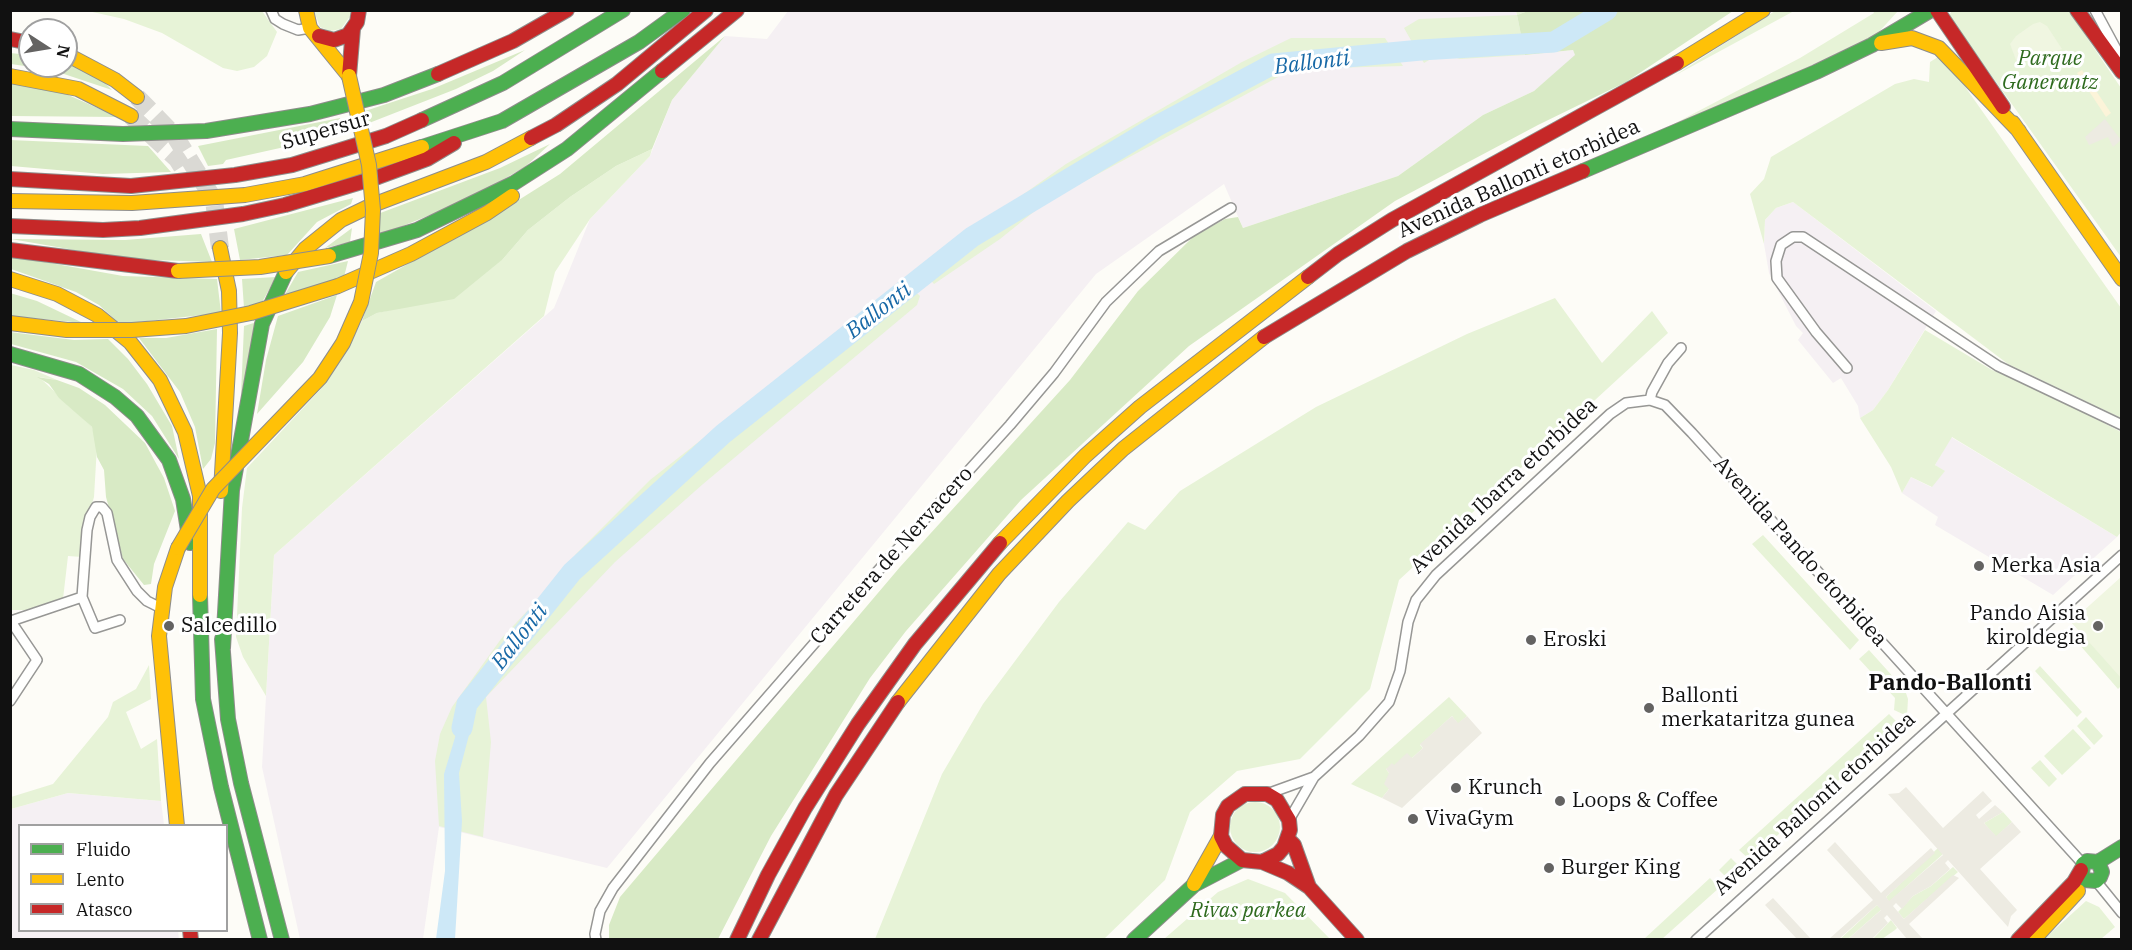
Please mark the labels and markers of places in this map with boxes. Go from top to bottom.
place label: Merka Asia [1991,553,2101,579]
marker: Merka Asia [1972,559,1986,573]
place label: Pando Aisia kiroldegia [1969,601,2086,651]
place label: Salcedillo [181,613,277,639]
marker: Salcedillo [162,619,176,633]
marker: Pando Aisia kiroldegia [2091,619,2105,633]
place label: Eroski [1543,627,1607,653]
marker: Eroski [1524,633,1538,647]
place label: Ballonti merkataritza gunea [1661,683,1855,733]
marker: Ballonti merkataritza gunea [1642,701,1656,715]
place label: Krunch [1468,775,1543,801]
marker: Krunch [1449,781,1463,795]
place label: Loops & Coffee [1572,788,1718,814]
marker: Loops & Coffee [1553,794,1567,808]
place label: VivaGym [1425,806,1514,832]
marker: VivaGym [1406,812,1420,826]
place label: Burger King [1561,855,1680,881]
marker: Burger King [1542,861,1556,875]

